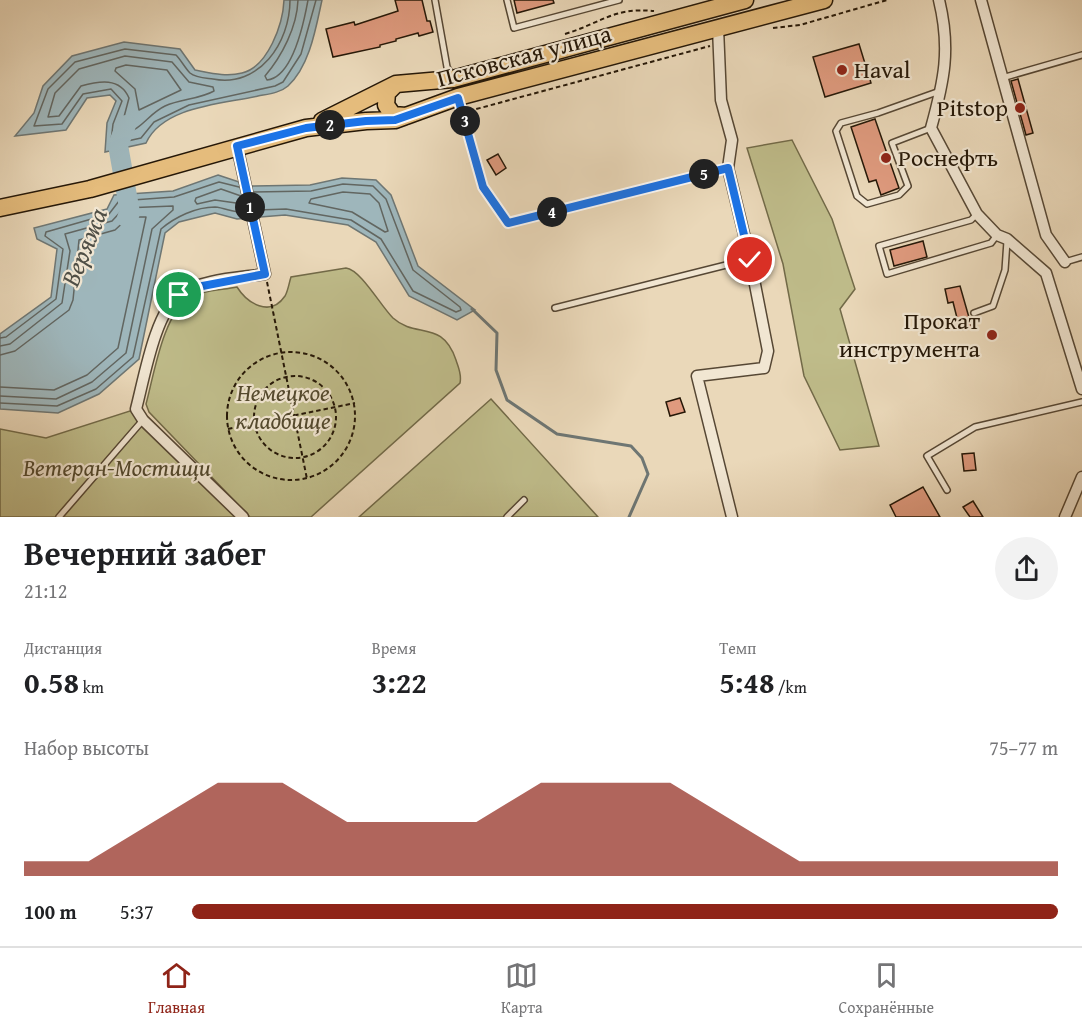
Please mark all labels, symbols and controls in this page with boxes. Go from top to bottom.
street label: Псковская улица [433,15,616,96]
place label: Haval [854,52,911,87]
marker: Haval [835,63,849,77]
place label: Pitstop [937,90,1008,125]
marker: Pitstop [1013,101,1027,115]
pin: 3 [450,106,480,136]
text: 3 [461,109,469,133]
pin: 2 [315,110,345,140]
text: 2 [326,113,334,137]
place label: Роснефть [898,140,998,175]
marker: Роснефть [879,151,893,165]
pin: 5 [689,159,719,189]
text: 5 [700,162,708,186]
pin: 1 [235,192,265,222]
text: 1 [246,195,254,219]
pin: 4 [537,197,567,227]
text: 4 [548,200,556,224]
water label: Веряжа [50,202,117,293]
pin [724,234,775,285]
icon: check [733,243,766,276]
pin [153,269,204,320]
icon: arrive [162,278,195,311]
place label: Прокат инструмента [839,303,981,366]
marker: Прокат инструмента [985,328,999,342]
park label: Немецкое кладбище [235,375,331,438]
park label: Ветеран-Мостищи [22,450,211,485]
text: Вечерний забег [24,529,266,577]
button: share [995,537,1058,600]
text: 21:12 [24,576,67,605]
text: Дистанция [24,636,102,660]
text: Время [372,636,416,660]
text: Темп [719,636,756,660]
text: 0.58 [24,660,79,704]
text: 3:22 [372,660,427,704]
text: 5:48 [719,660,774,704]
text: km [79,675,104,699]
text: /km [774,675,807,699]
text: Набор высоты [24,733,149,762]
text: 75–77 m [989,733,1058,762]
text: 100 m [24,897,77,926]
text: 5:37 [120,897,154,926]
tab: Главная [148,959,205,1019]
tab: Карта [501,959,543,1019]
tab: Сохранённые [839,959,934,1019]

